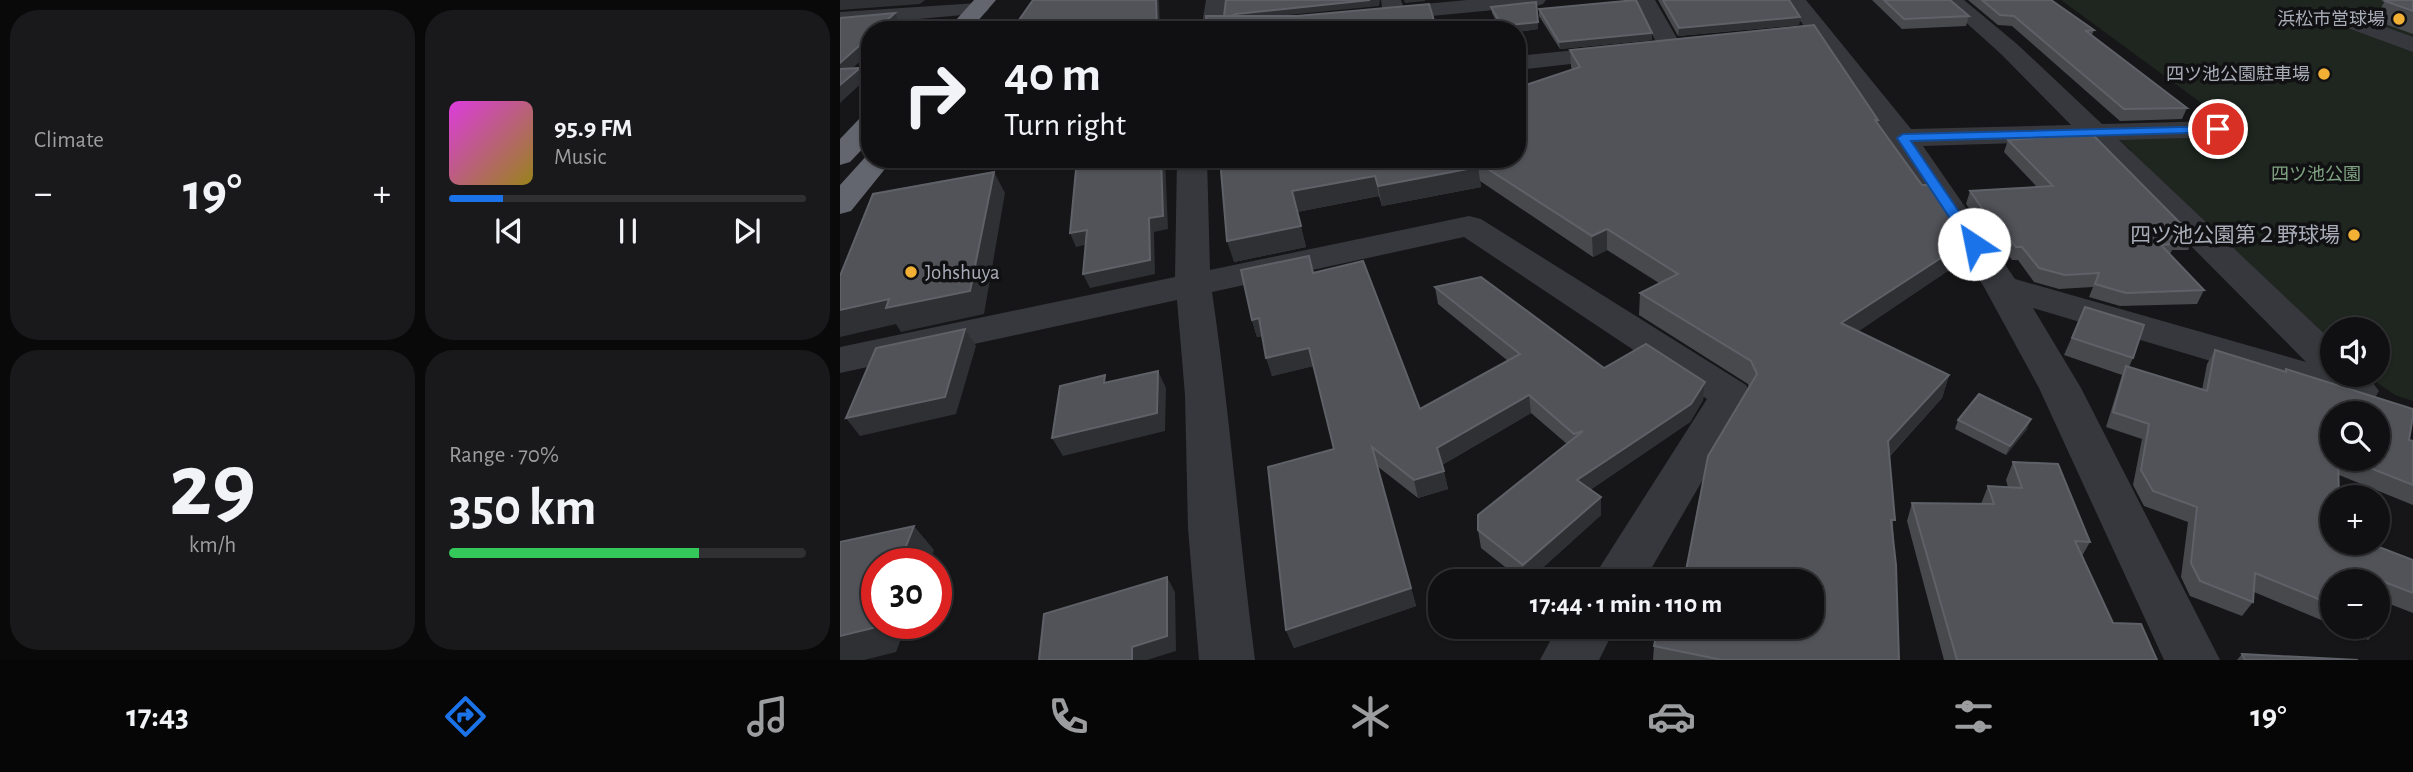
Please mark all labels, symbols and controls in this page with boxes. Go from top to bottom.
place label: 浜松市営球場 [2277,9,2385,29]
marker: 浜松市営球場 [2391,11,2407,27]
icon: right [889,49,980,140]
text: 40 m [1004,51,1101,100]
place label: 四ツ池公園駐車場 [2166,65,2310,84]
marker: 四ツ池公園駐車場 [2316,66,2332,82]
pin [2188,99,2248,159]
text: Turn right [1004,109,1126,141]
icon: arrive [2199,110,2237,148]
text: 95.9 FM [554,115,633,141]
text: Climate [34,129,104,152]
text: Music [554,146,606,169]
park label: 四ツ池公園 [2271,165,2361,184]
text: 19° [183,167,242,219]
text: − [34,175,52,213]
text: + [373,175,391,213]
position arrow [1937,207,2011,281]
icon: previous [490,212,528,250]
icon: pause [609,212,647,250]
icon: next [728,212,766,250]
place label: 四ツ池公園第２野球場 [2130,224,2340,246]
marker: 四ツ池公園第２野球場 [2346,227,2362,243]
place label: Johshuya [925,262,1000,283]
marker: Johshuya [903,264,919,280]
map controls [2320,317,2390,639]
button: sound [2320,317,2390,387]
button: search [2320,401,2390,471]
text: 29 [169,441,256,532]
text: Range · 70% [449,444,559,467]
text: 350 km [449,482,597,534]
button: + [2320,485,2390,555]
text: km/h [189,534,236,557]
speed limit sign: 30 [861,548,952,639]
button: − [2320,569,2390,639]
text: 17:44 · 1 min · 110 m [1530,591,1722,617]
icon: directions [441,692,490,741]
icon: music [743,692,792,741]
icon: phone [1044,692,1093,741]
icon: climate [1346,692,1395,741]
icon: car [1647,692,1696,741]
icon: filters [1949,692,1998,741]
text: 17:43 [126,700,189,732]
text: 19° [2250,700,2287,732]

